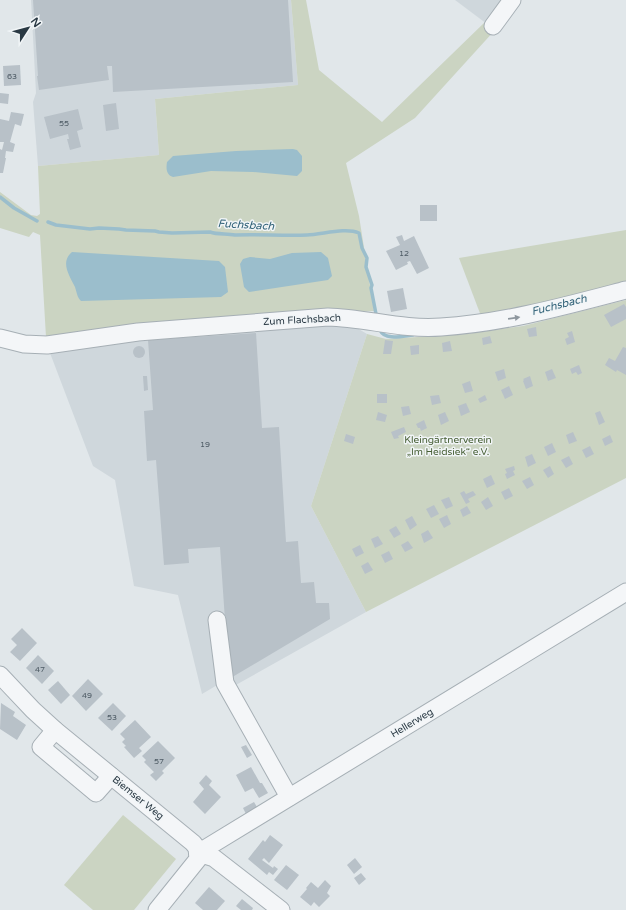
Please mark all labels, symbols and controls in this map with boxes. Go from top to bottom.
north arrow [8,8,48,48]
text: N [28,15,44,30]
house number: 63 [7,72,17,81]
house number: 55 [59,119,69,128]
water label: Fuchsbach [217,217,275,233]
house number: 12 [399,249,409,258]
water label: Fuchsbach [530,292,588,318]
street label: Zum Flachsbach [263,312,341,328]
one-way arrow [508,315,520,321]
park label: Kleingärtnerverein „Im Heidsiek“ e.V. [404,434,492,458]
house number: 19 [200,440,210,449]
house number: 47 [35,665,45,674]
house number: 49 [82,691,92,700]
street label: Hellerweg [389,706,435,740]
house number: 53 [107,713,117,722]
house number: 57 [154,757,164,766]
street label: Biemser Weg [110,774,166,822]

